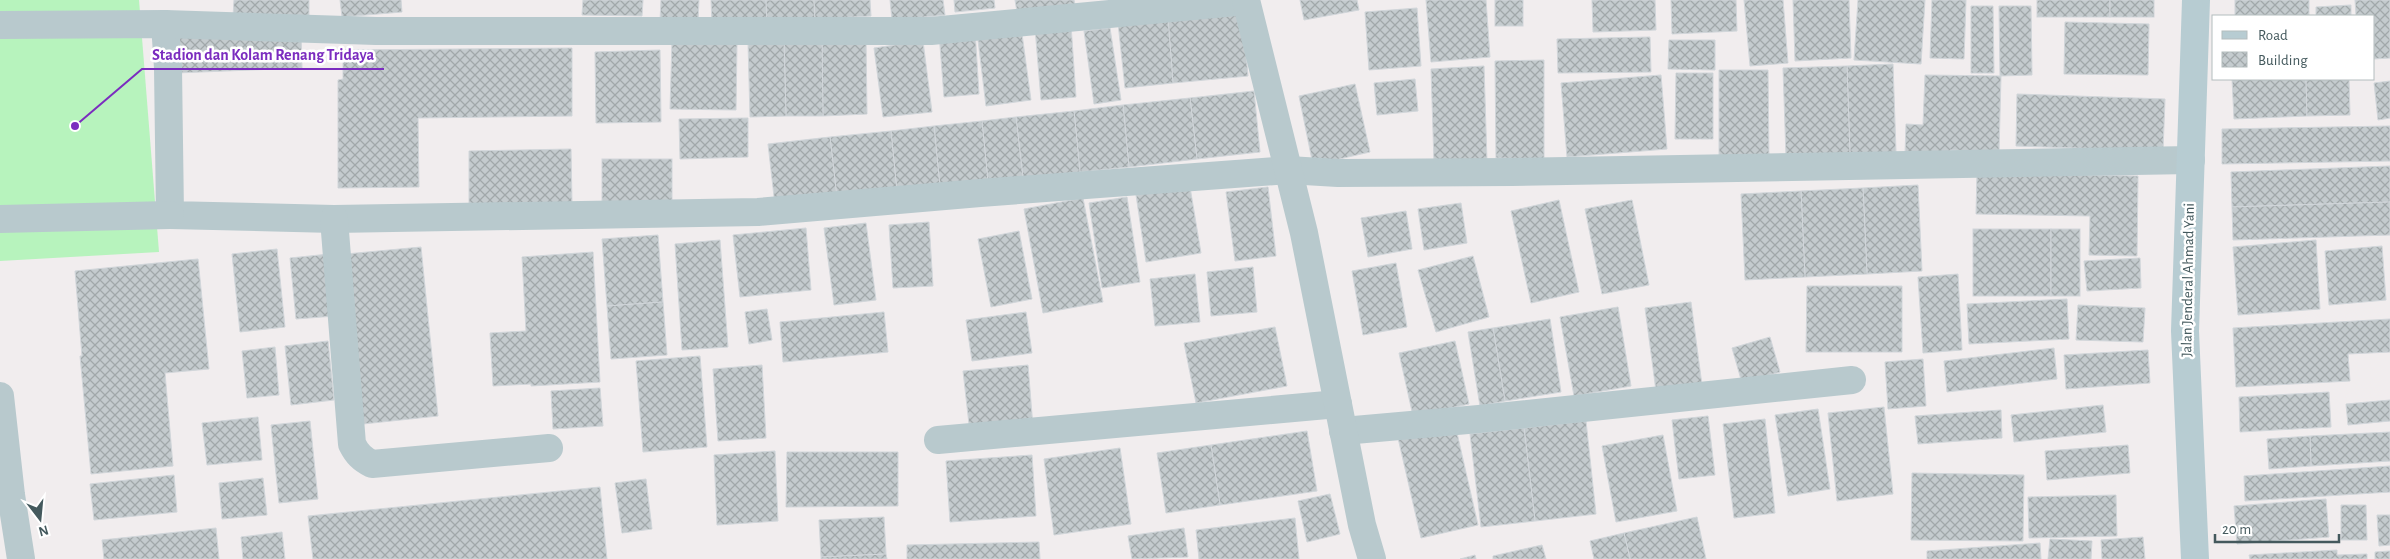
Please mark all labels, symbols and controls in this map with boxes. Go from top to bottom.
legend [2212,15,2375,80]
text: Road [2258,28,2288,43]
callout: Stadion dan Kolam Renang Tridaya [142,38,384,69]
text: Stadion dan Kolam Renang Tridaya [152,47,374,64]
text: Building [2258,53,2308,68]
street label: Jalan Jenderal Ahmad Yani [2179,203,2197,357]
north arrow [15,494,65,544]
scale bar [2215,512,2339,544]
text: N [37,522,50,539]
text: 20 m [2222,522,2251,537]

